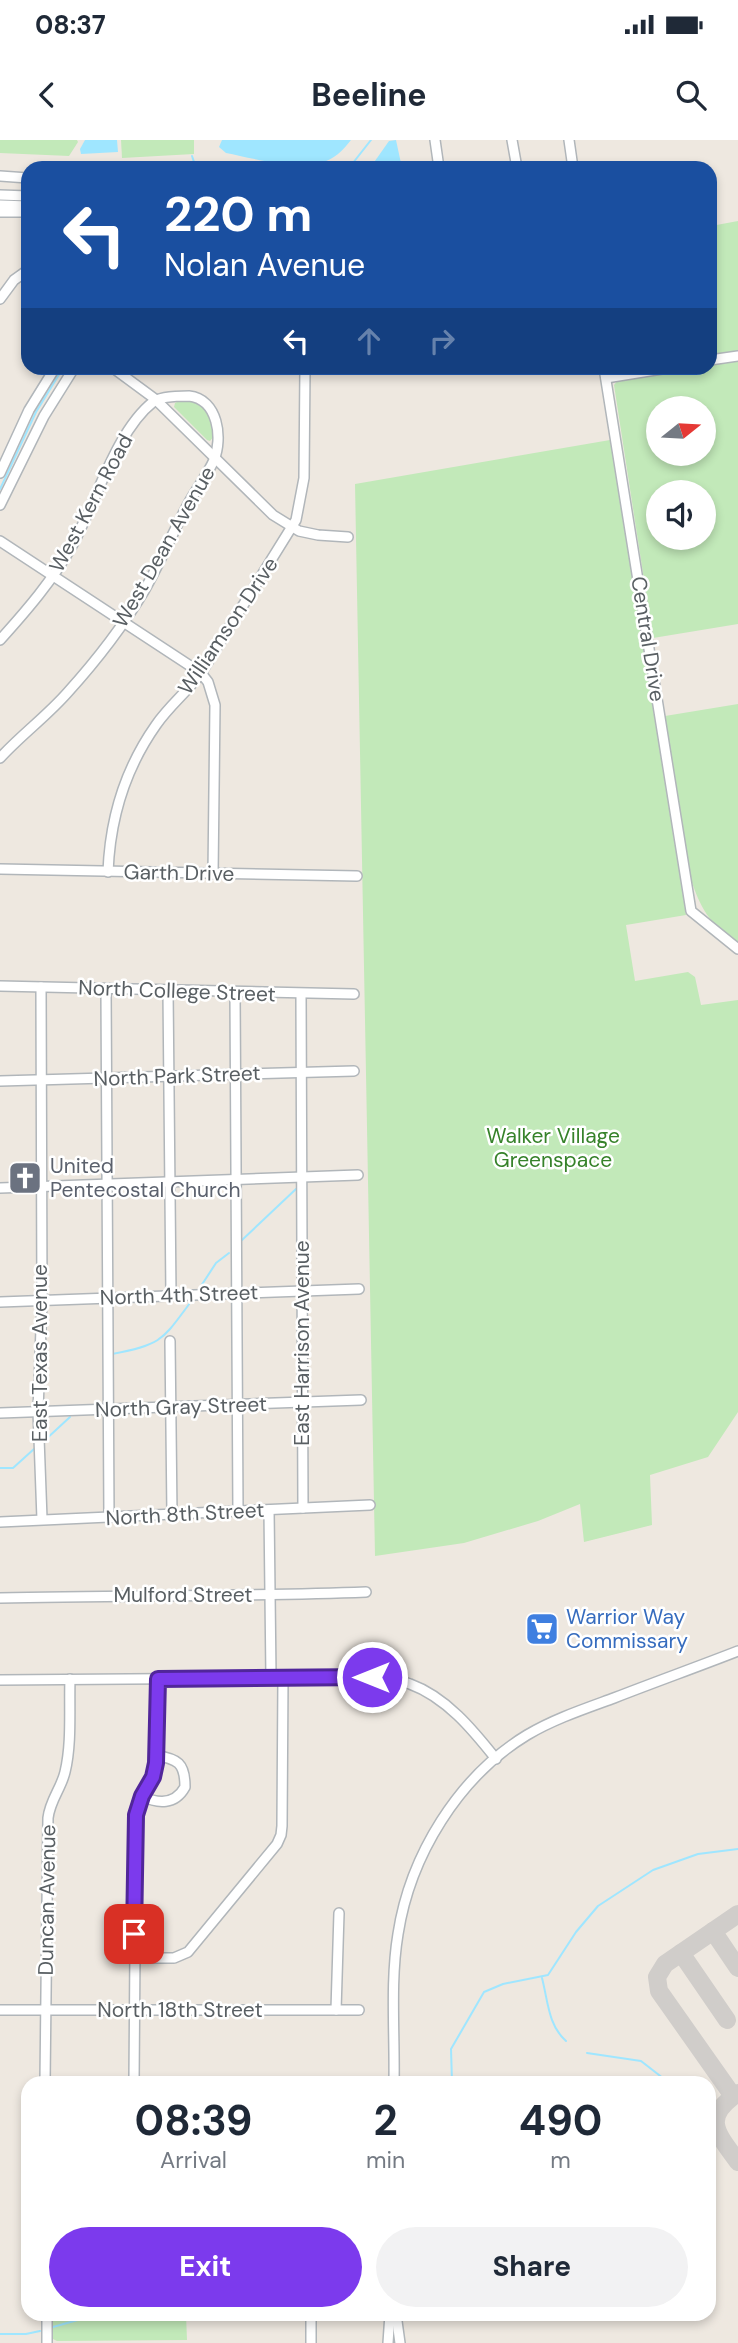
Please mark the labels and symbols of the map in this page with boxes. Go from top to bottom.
north arrow [646,396,716,466]
street label: West Kern Road [43,429,139,577]
street label: West Dean Avenue [106,461,222,633]
street label: Williamson Drive [172,552,284,700]
street label: Central Drive [624,574,672,704]
street label: Garth Drive [123,858,235,888]
street label: North College Street [78,974,276,1008]
street label: North Park Street [93,1059,261,1093]
park label: Walker Village Greenspace [486,1122,620,1174]
place label: United Pentecostal Church [50,1152,241,1204]
church icon: United Pentecostal Church [6,1159,44,1197]
street label: East Harrison Avenue [288,1240,316,1446]
street label: East Texas Avenue [26,1264,54,1442]
street label: North 4th Street [99,1278,259,1312]
street label: North Gray Street [94,1390,268,1424]
street label: North 8th Street [105,1496,265,1532]
street label: Mulford Street [113,1581,253,1609]
place label: Warrior Way Commissary [566,1603,688,1655]
supermarket icon: Warrior Way Commissary [523,1610,561,1648]
position arrow [335,1640,409,1714]
street label: Duncan Avenue [32,1824,62,1976]
pin [104,1904,164,1964]
street label: North 18th Street [97,1996,263,2024]

